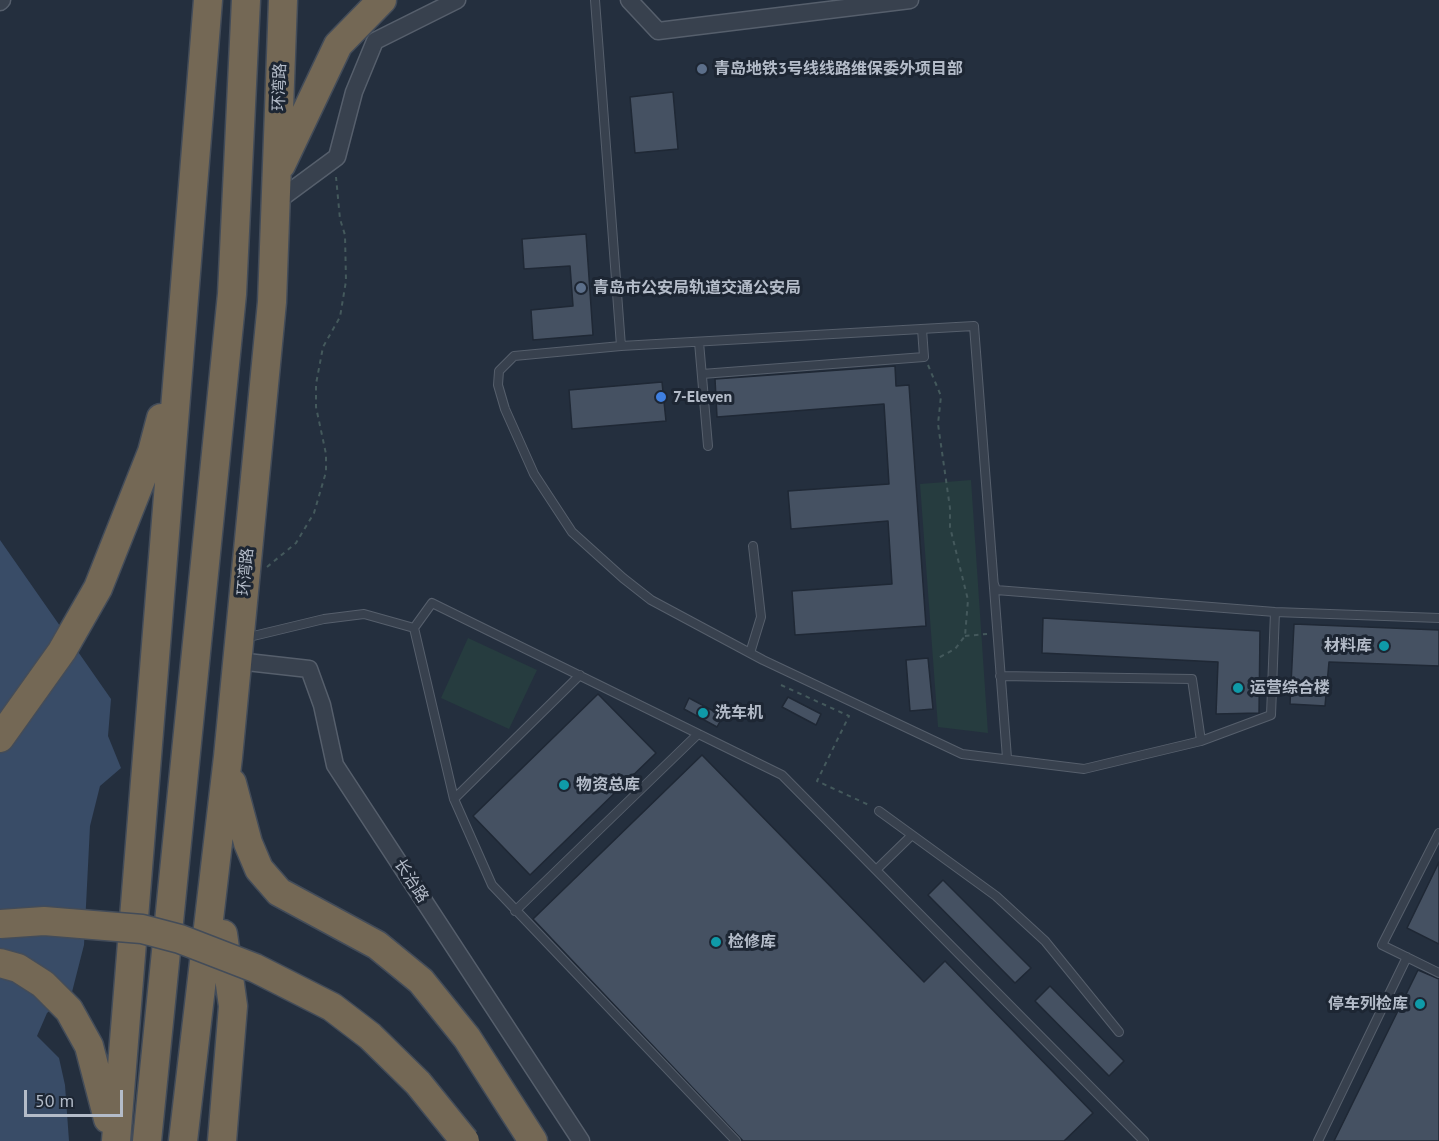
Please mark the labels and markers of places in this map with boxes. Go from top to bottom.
place label: 青岛地铁3号线线路维保委外项目部 [714,59,963,79]
marker: 青岛地铁3号线线路维保委外项目部 [695,62,709,76]
place label: 青岛市公安局轨道交通公安局 [593,278,801,298]
marker: 青岛市公安局轨道交通公安局 [574,281,588,295]
place label: 7-Eleven [673,387,732,407]
marker: 7-Eleven [654,390,668,404]
place label: 材料库 [1324,636,1372,656]
marker: 材料库 [1377,639,1391,653]
place label: 运营综合楼 [1250,678,1330,698]
marker: 运营综合楼 [1231,681,1245,695]
place label: 洗车机 [715,703,763,723]
marker: 洗车机 [696,706,710,720]
place label: 物资总库 [576,775,640,795]
marker: 物资总库 [557,778,571,792]
place label: 检修库 [728,932,776,952]
marker: 检修库 [709,935,723,949]
place label: 停车列检库 [1328,994,1408,1014]
marker: 停车列检库 [1413,997,1427,1011]

